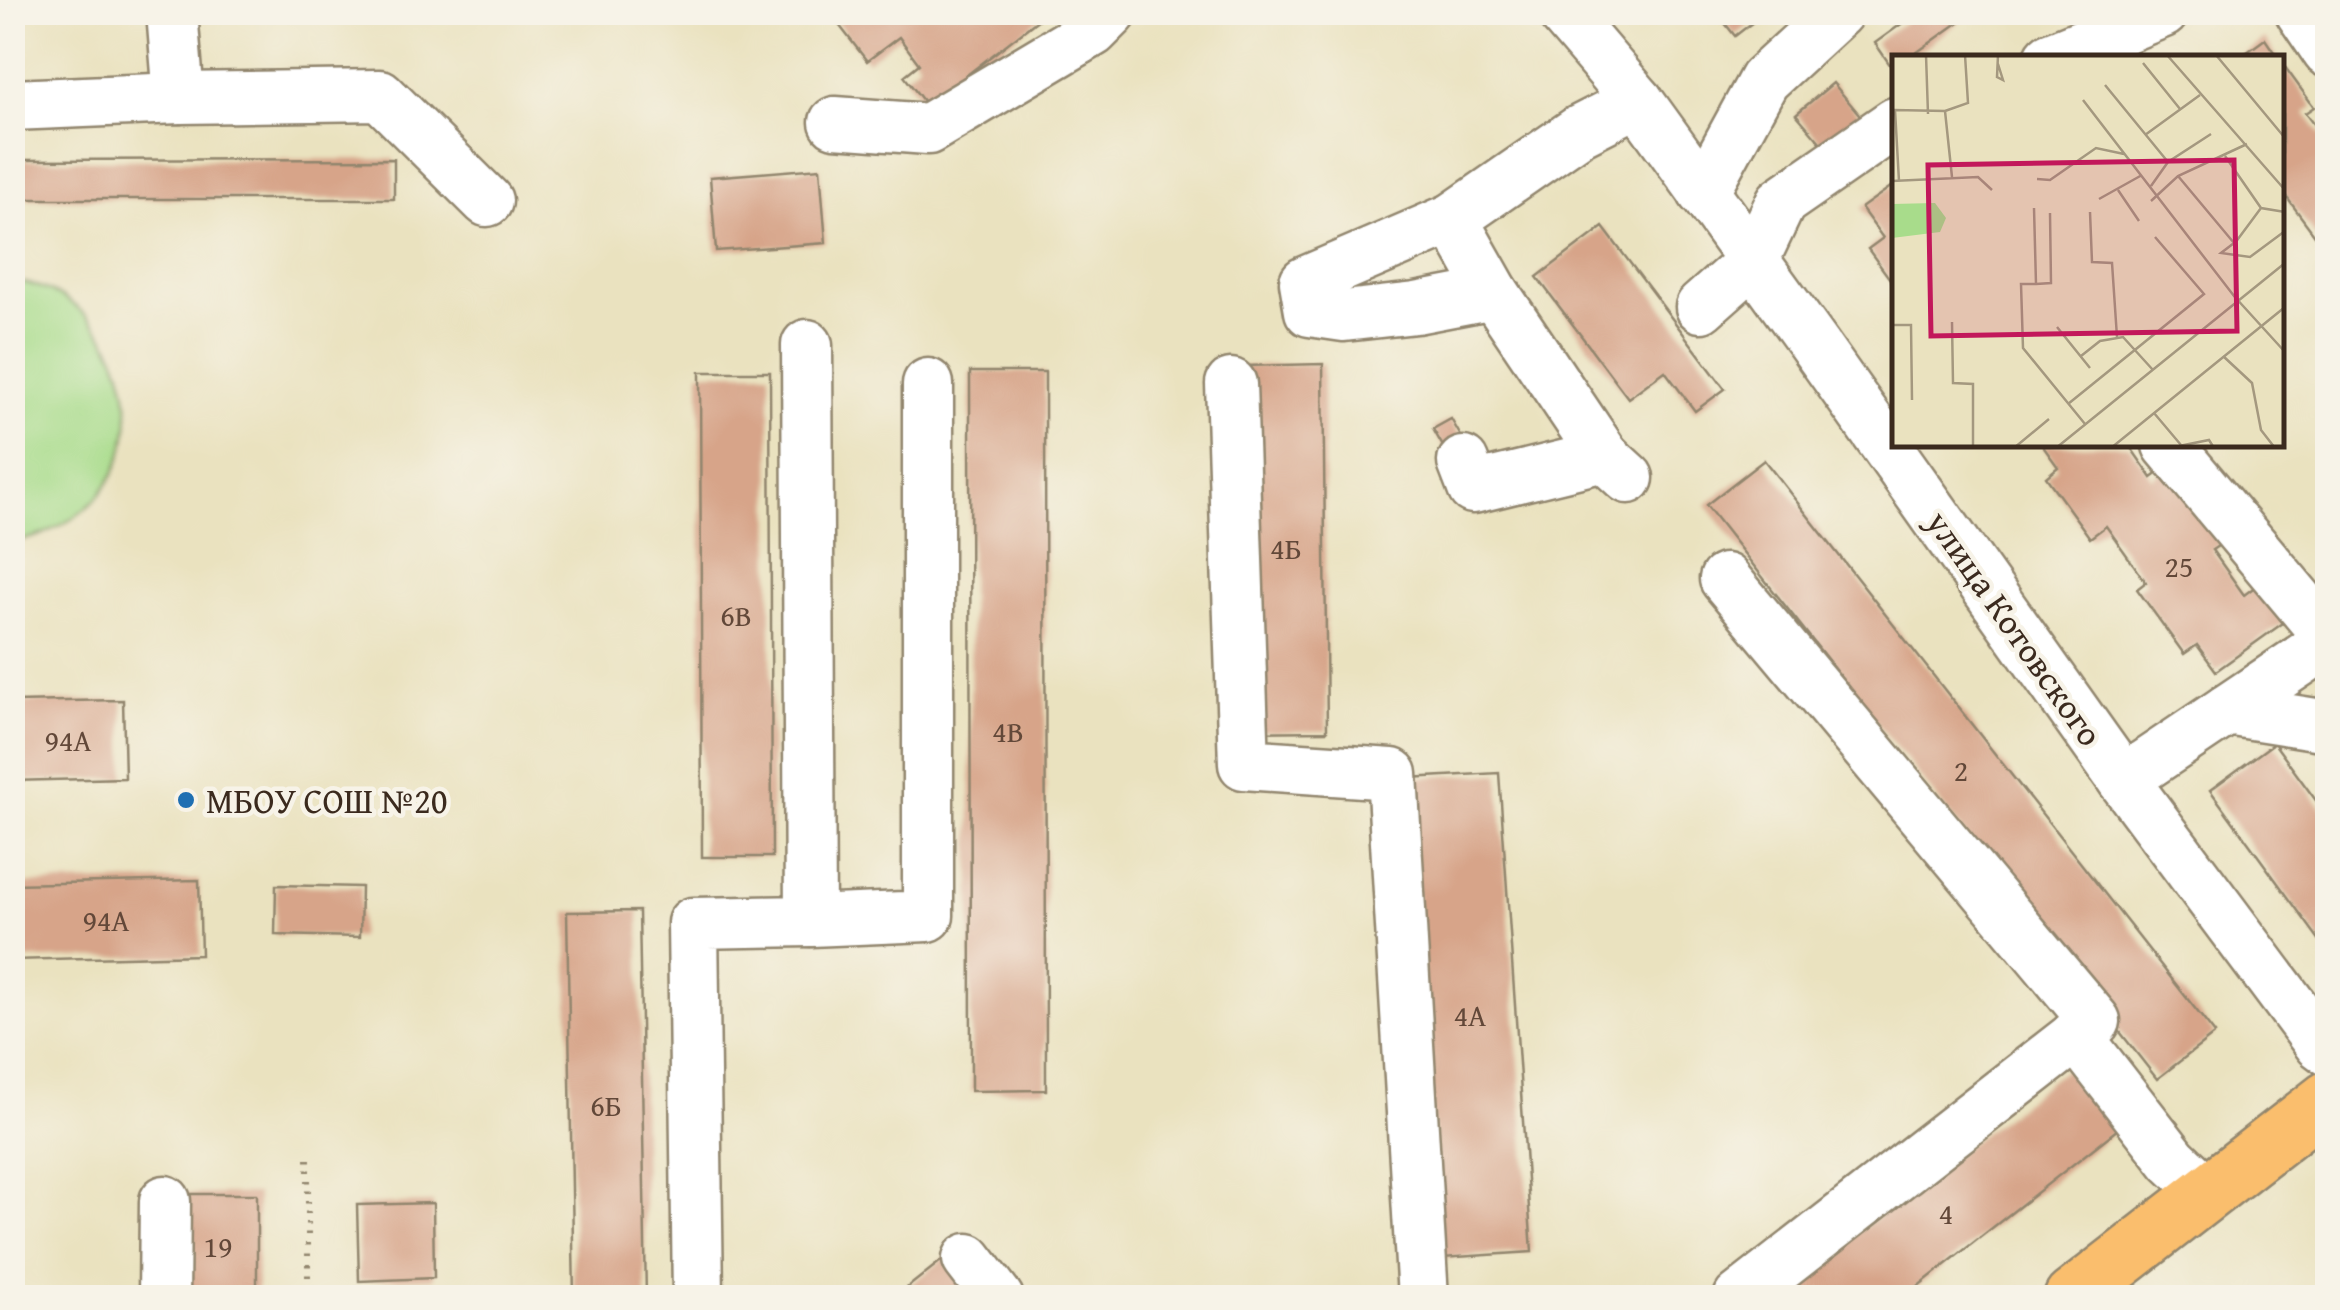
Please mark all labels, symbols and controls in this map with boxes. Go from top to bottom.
inset map [1892,55,2285,448]
street label: улица Котовского [1914,499,2116,756]
house number: 4Б [1270,526,1302,570]
house number: 25 [2165,544,2193,588]
house number: 6В [720,593,752,637]
house number: 4В [992,709,1024,753]
house number: 94А [44,718,92,762]
house number: 2 [1954,748,1968,792]
place label: МБОУ СОШ №20 [206,775,448,826]
marker: МБОУ СОШ №20 [175,789,197,811]
house number: 94А [82,898,130,942]
house number: 4А [1454,993,1486,1037]
house number: 6Б [590,1083,622,1127]
house number: 4 [1939,1191,1953,1235]
house number: 19 [204,1224,232,1268]

